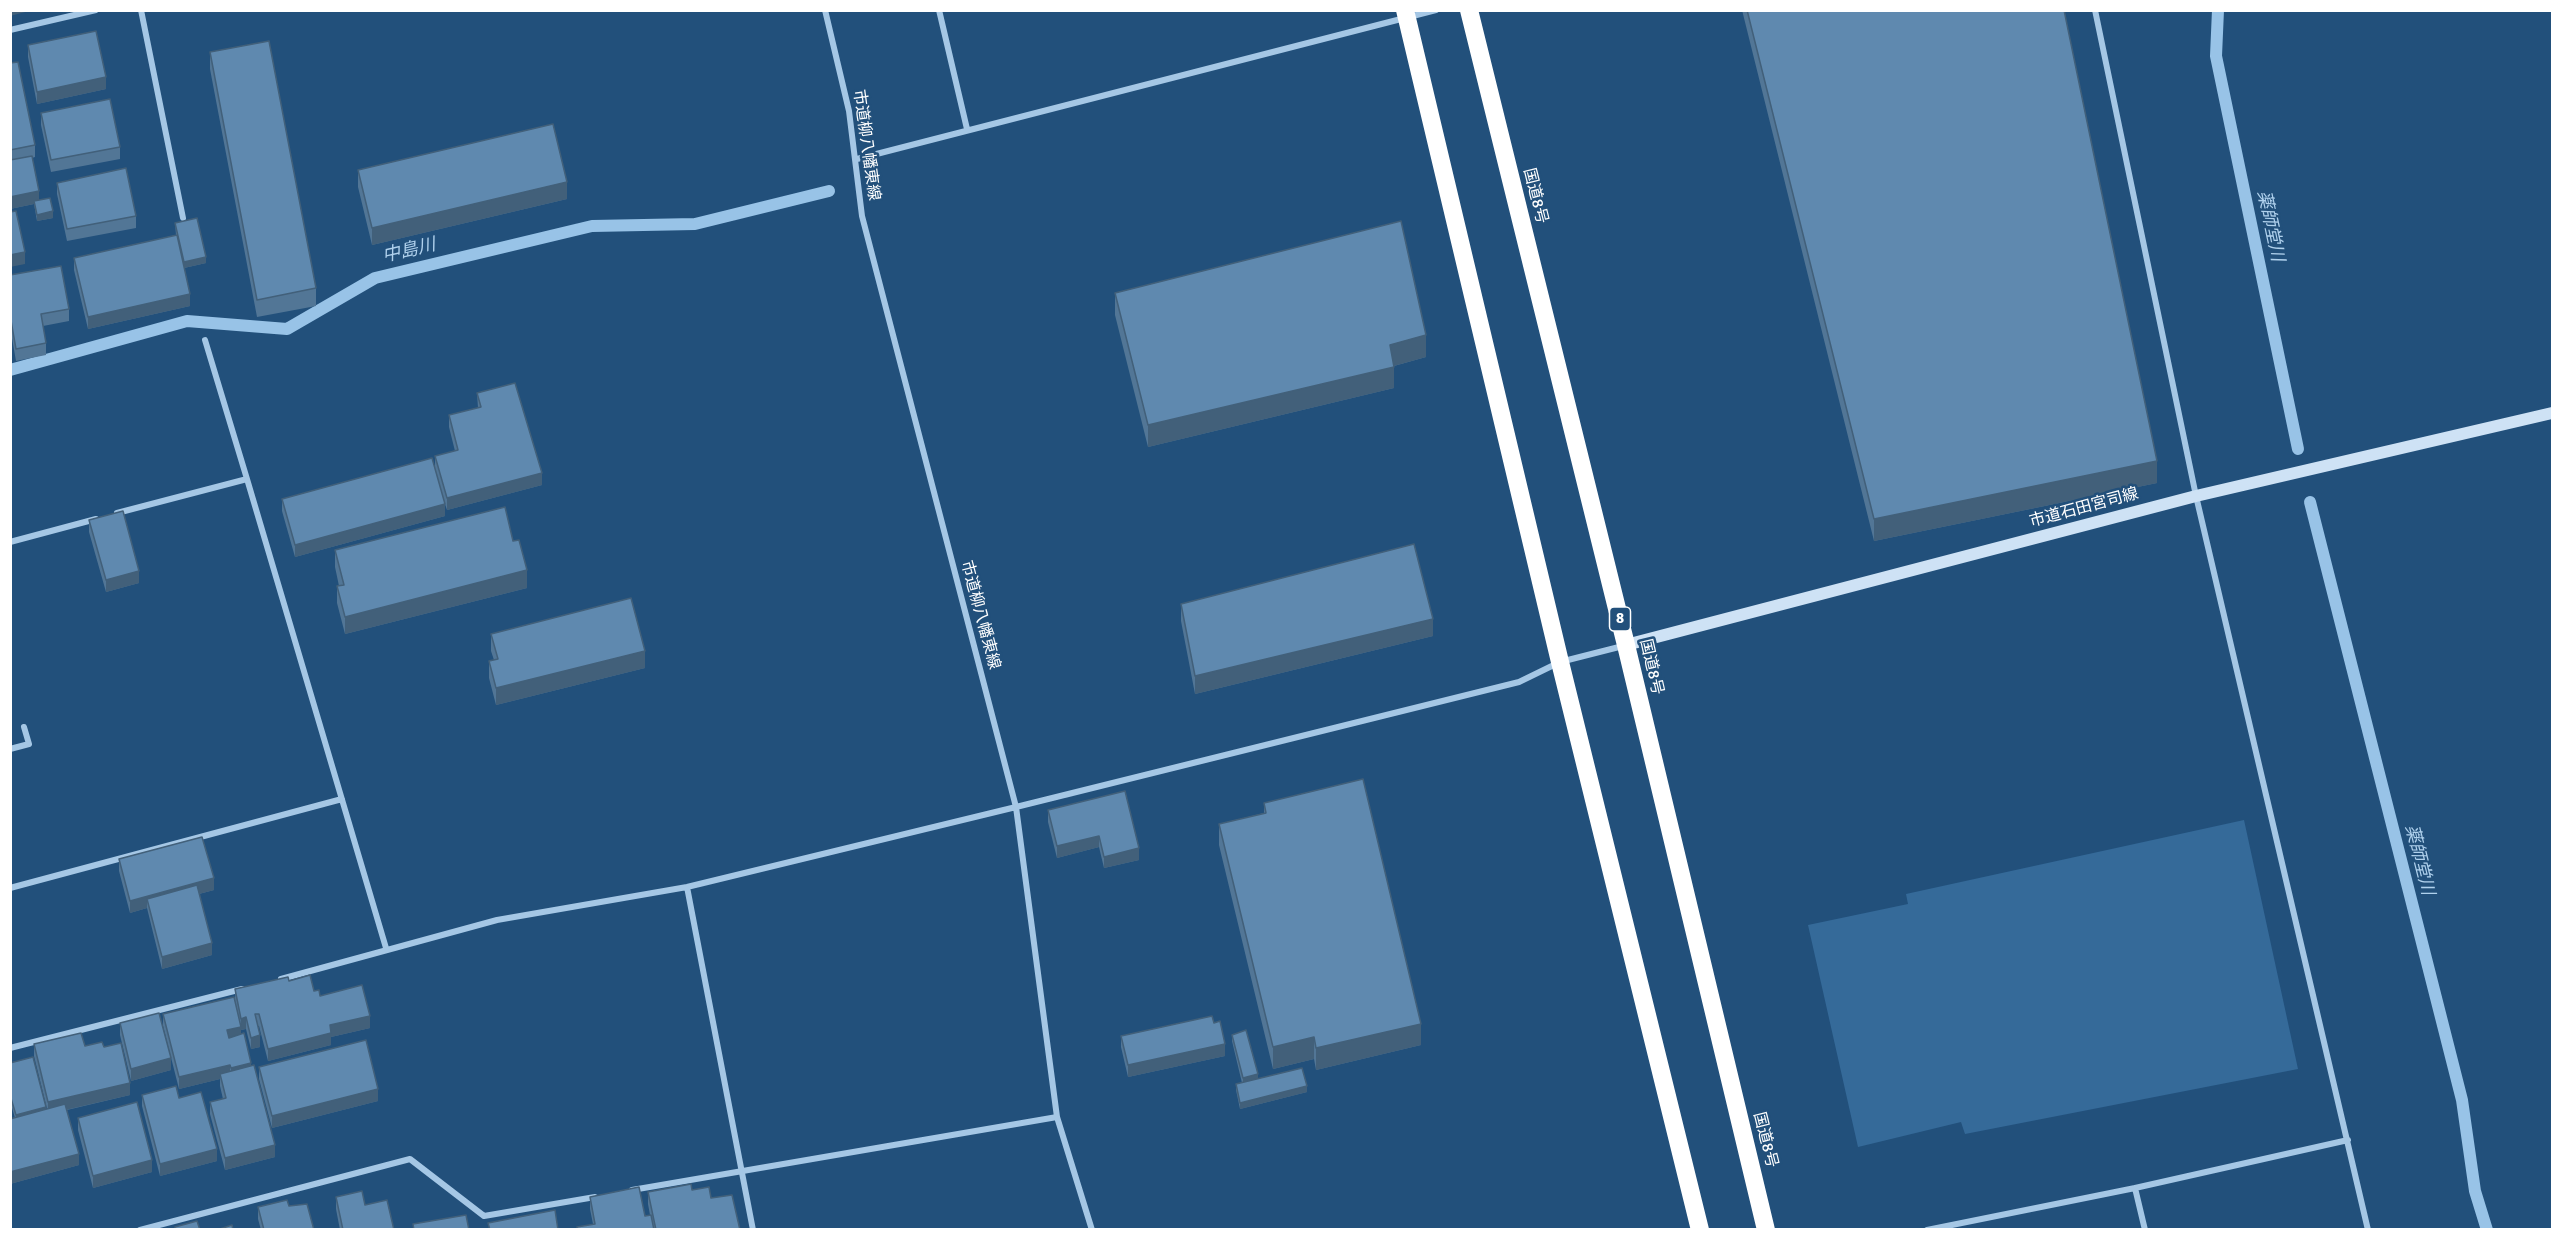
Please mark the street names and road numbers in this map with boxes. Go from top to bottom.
street label: 市道柳八幡東線 [849,88,883,202]
street label: 国道8号 [1519,166,1551,226]
street label: 市道石田宮司線 [2027,484,2141,532]
street label: 市道柳八幡東線 [956,558,1004,672]
road number: 8 [1610,607,1630,631]
street label: 国道8号 [1635,637,1667,697]
street label: 国道8号 [1749,1110,1781,1170]

